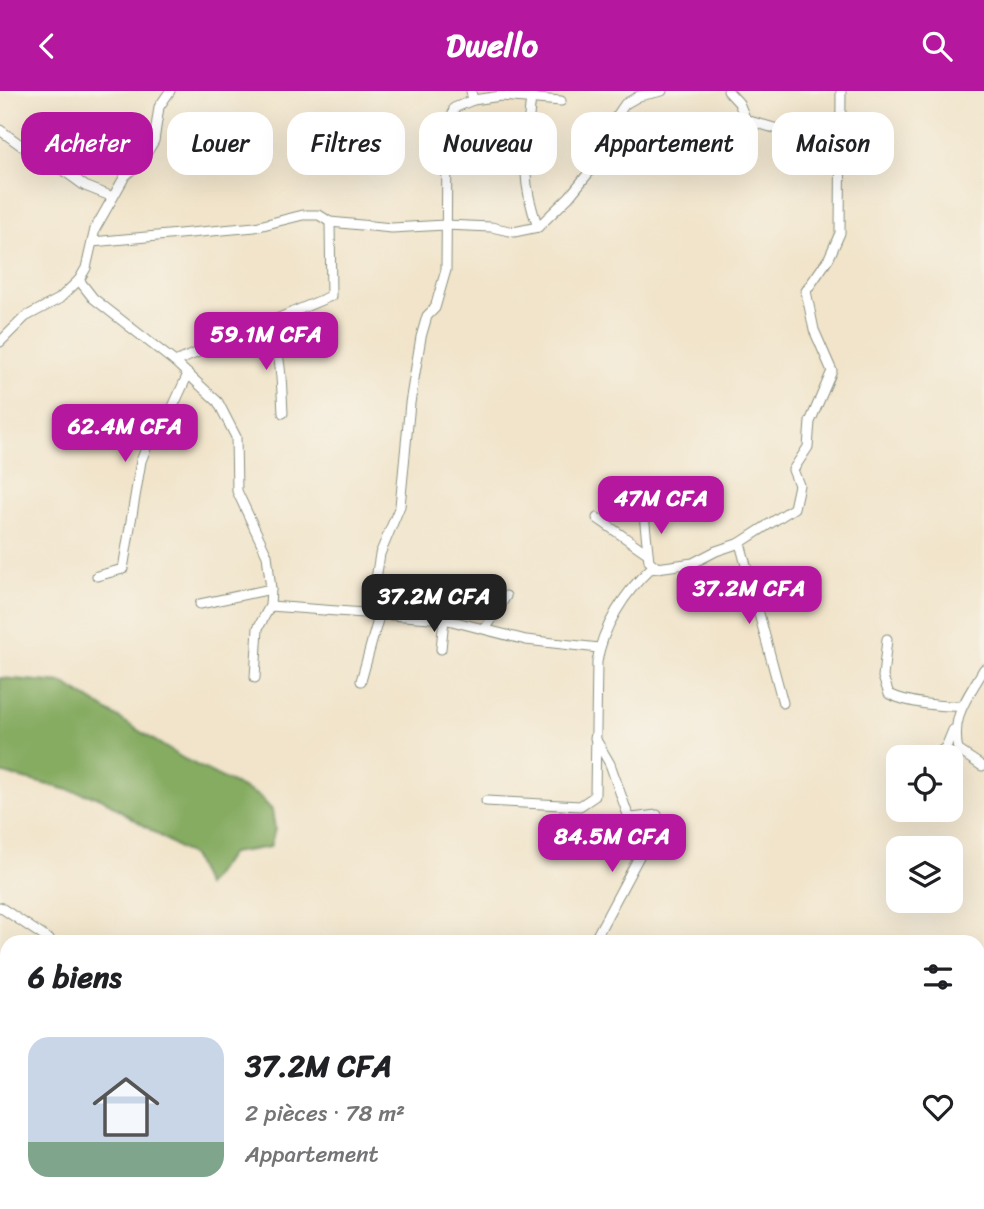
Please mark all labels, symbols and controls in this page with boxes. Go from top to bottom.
text: Dwello [446,17,538,74]
icon: back [28,27,66,65]
icon: search [918,27,956,65]
chip: Acheter [21,112,153,175]
chip: Louer [167,112,273,175]
chip: Filtres [287,112,405,175]
chip: Nouveau [419,112,557,175]
chip: Appartement [571,112,758,175]
chip: Maison [772,112,894,175]
pin: 59.1M CFA [186,313,346,372]
text: 59.1M CFA [210,314,322,355]
pin: 62.4M CFA [45,405,205,464]
text: 62.4M CFA [68,406,182,447]
pin: 47M CFA [596,477,726,536]
text: 47M CFA [614,478,708,519]
pin: 37.2M CFA [669,567,829,626]
text: 37.2M CFA [693,568,805,609]
pin: 37.2M CFA [354,575,514,634]
text: 37.2M CFA [378,576,490,617]
map controls [886,745,963,913]
button: locate [886,745,963,822]
pin: 84.5M CFA [532,815,692,874]
text: 84.5M CFA [554,816,670,857]
button: layers [886,836,963,913]
text: 6 biens [28,950,121,1004]
icon: filters [919,958,957,996]
text: 37.2M CFA [245,1039,392,1093]
icon: home [84,1065,168,1149]
icon: heart [919,1088,957,1126]
text: 2 pièces · 78 m² [245,1093,405,1134]
text: Appartement [245,1134,379,1175]

